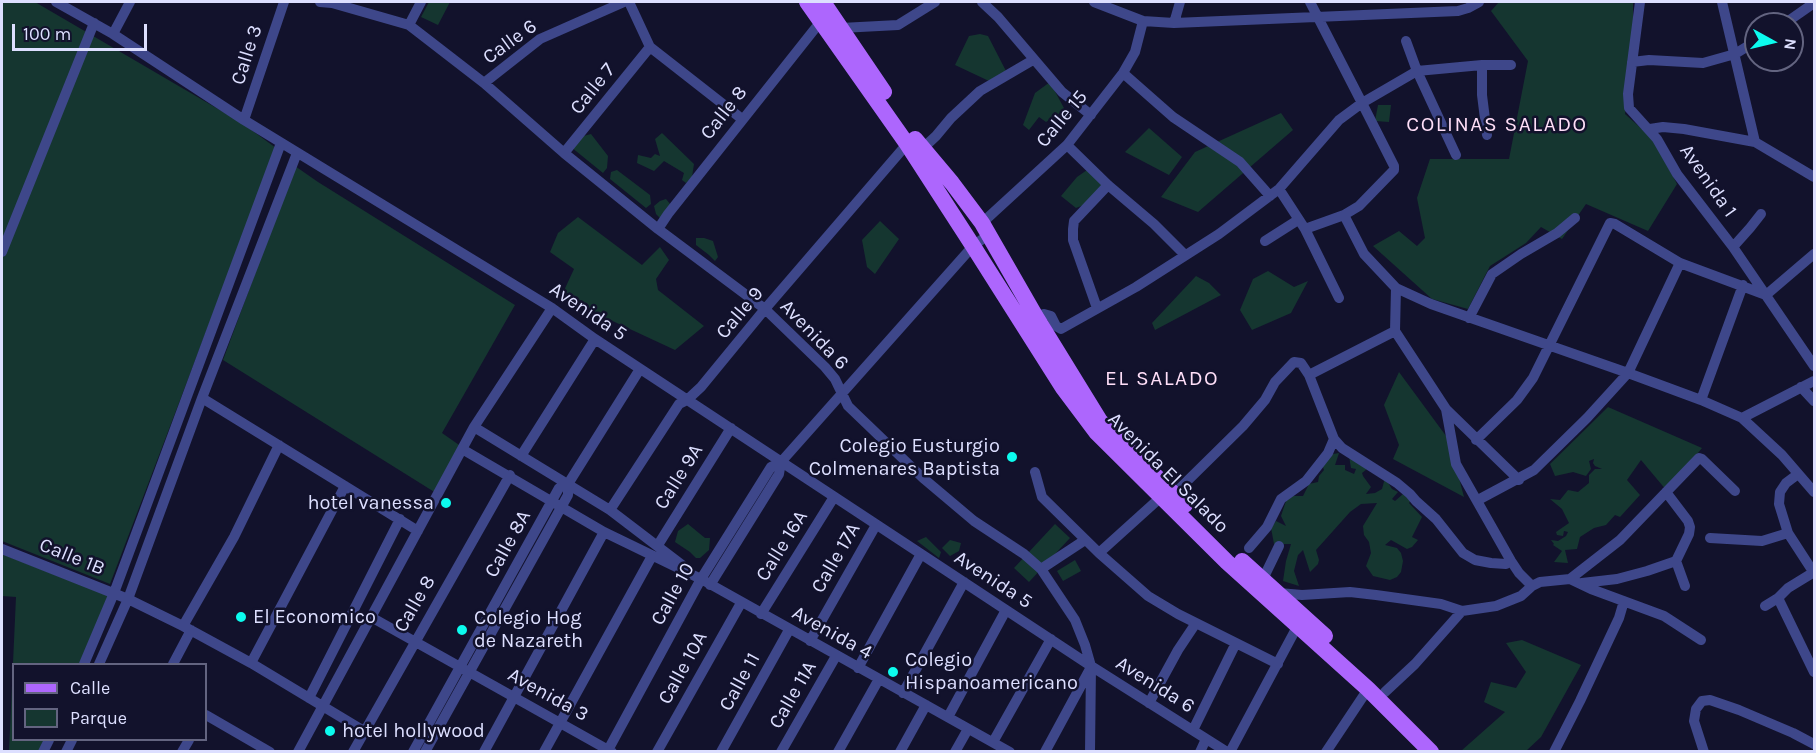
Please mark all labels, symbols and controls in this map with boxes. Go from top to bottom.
scale bar [15,12,150,50]
north arrow [1744,12,1804,72]
street label: Calle 6 [478,14,542,70]
street label: Calle 3 [226,22,268,88]
text: 100 m [23,23,71,45]
text: N [1780,37,1801,51]
street label: Calle 7 [565,59,621,119]
street label: Calle 8 [696,81,752,145]
street label: Calle 15 [1031,85,1093,153]
district label: COLINAS SALADO [1406,112,1588,138]
street label: Avenida 1 [1674,140,1742,222]
street label: Avenida 5 [545,277,631,347]
street label: Calle 9 [711,282,769,344]
street label: Avenida 6 [775,295,853,375]
district label: EL SALADO [1105,366,1219,392]
street label: Avenida El Salado [1103,408,1233,538]
place label: Colegio Eusturgio Colmenares Baptista [809,434,1000,481]
street label: Calle 9A [650,440,708,514]
marker: Colegio Eusturgio Colmenares Baptista [1005,450,1019,464]
place label: hotel vanessa [307,491,434,515]
marker: hotel vanessa [439,496,453,510]
street label: Calle 8A [480,506,536,582]
street label: Calle 16A [751,506,813,586]
street label: Calle 17A [806,519,866,597]
street label: Calle 1B [36,533,108,581]
street label: Avenida 5 [949,546,1037,614]
street label: Calle 10 [646,558,700,630]
street label: Calle 8 [389,571,441,637]
street label: Avenida 4 [788,601,876,665]
place label: El Economico [253,605,376,629]
place label: Colegio Hog de Nazareth [474,606,583,653]
marker: El Economico [234,610,248,624]
marker: Colegio Hog de Nazareth [455,623,469,637]
street label: Calle 10A [653,627,713,709]
place label: Colegio Hispanoamericano [905,648,1078,695]
street label: Calle 11 [714,649,766,715]
street label: Avenida 6 [1111,651,1199,719]
street label: Calle 11A [764,657,822,733]
legend [12,663,207,741]
street label: Avenida 3 [503,663,593,727]
marker: Colegio Hispanoamericano [886,665,900,679]
text: Calle [70,677,110,699]
text: Parque [70,707,127,729]
place label: hotel hollywood [342,719,485,743]
marker: hotel hollywood [323,724,337,738]

